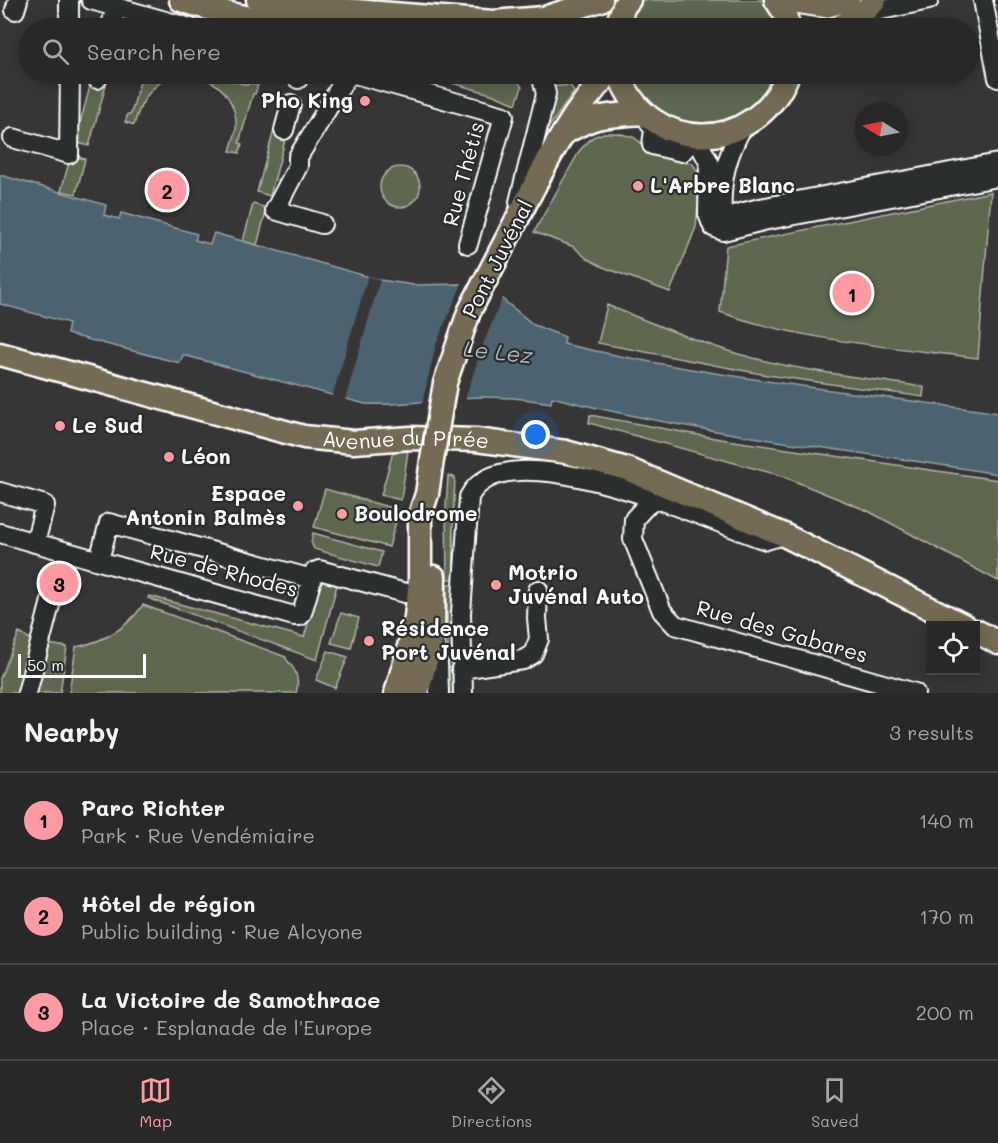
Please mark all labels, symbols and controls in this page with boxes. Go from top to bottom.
search box [18,18,980,84]
icon: search [39,35,72,68]
text: Search here [87,37,221,66]
place label: Pho King [261,86,353,113]
marker: Pho King [358,94,372,108]
north arrow [854,102,908,156]
street label: Rue Thétis [436,118,489,229]
pin: 2 [148,168,186,213]
place label: L'Arbre Blanc [650,171,795,198]
marker: L'Arbre Blanc [631,179,645,193]
street label: Pont Juvénal [455,195,538,322]
pin: 1 [832,270,872,316]
water label: Le Lez [462,333,535,370]
place label: Le Sud [72,411,143,438]
marker: Le Sud [53,419,67,433]
your location [521,420,550,449]
street label: Avenue du Pirée [321,423,491,454]
place label: Léon [181,442,231,469]
marker: Léon [162,450,176,464]
place label: Espace Antonin Balmès [126,479,286,530]
marker: Espace Antonin Balmès [291,499,305,513]
place label: Boulodrome [354,499,478,526]
marker: Boulodrome [335,507,349,521]
street label: Rue de Rhodes [147,537,301,602]
place label: Motrio Juvénal Auto [508,558,644,609]
pin: 3 [40,560,78,606]
marker: Motrio Juvénal Auto [489,578,503,592]
street label: Rue des Gabares [694,593,871,668]
place label: Résidence Port Juvénal [381,614,516,665]
map controls [926,621,980,675]
button: locate [926,621,980,675]
marker: Résidence Port Juvénal [362,634,376,648]
scale bar [18,651,146,678]
text: 50 m [27,654,64,675]
text: Nearby [24,715,119,749]
text: 3 results [889,719,974,745]
text: Parc Richter [81,793,225,822]
text: 1 [39,807,48,833]
text: 140 m [919,807,974,833]
text: Park · Rue Vendémiaire [81,822,315,848]
text: Hôtel de région [81,889,255,918]
text: 2 [38,903,49,929]
text: 170 m [919,903,974,929]
text: Public building · Rue Alcyone [81,918,363,944]
text: La Victoire de Samothrace [81,985,380,1014]
text: 3 [38,999,50,1025]
text: 200 m [916,999,974,1025]
text: Place · Esplanade de l'Europe [81,1014,372,1040]
tab: Map [139,1074,172,1131]
tab: Directions [451,1074,532,1131]
tab: Saved [811,1074,859,1131]

